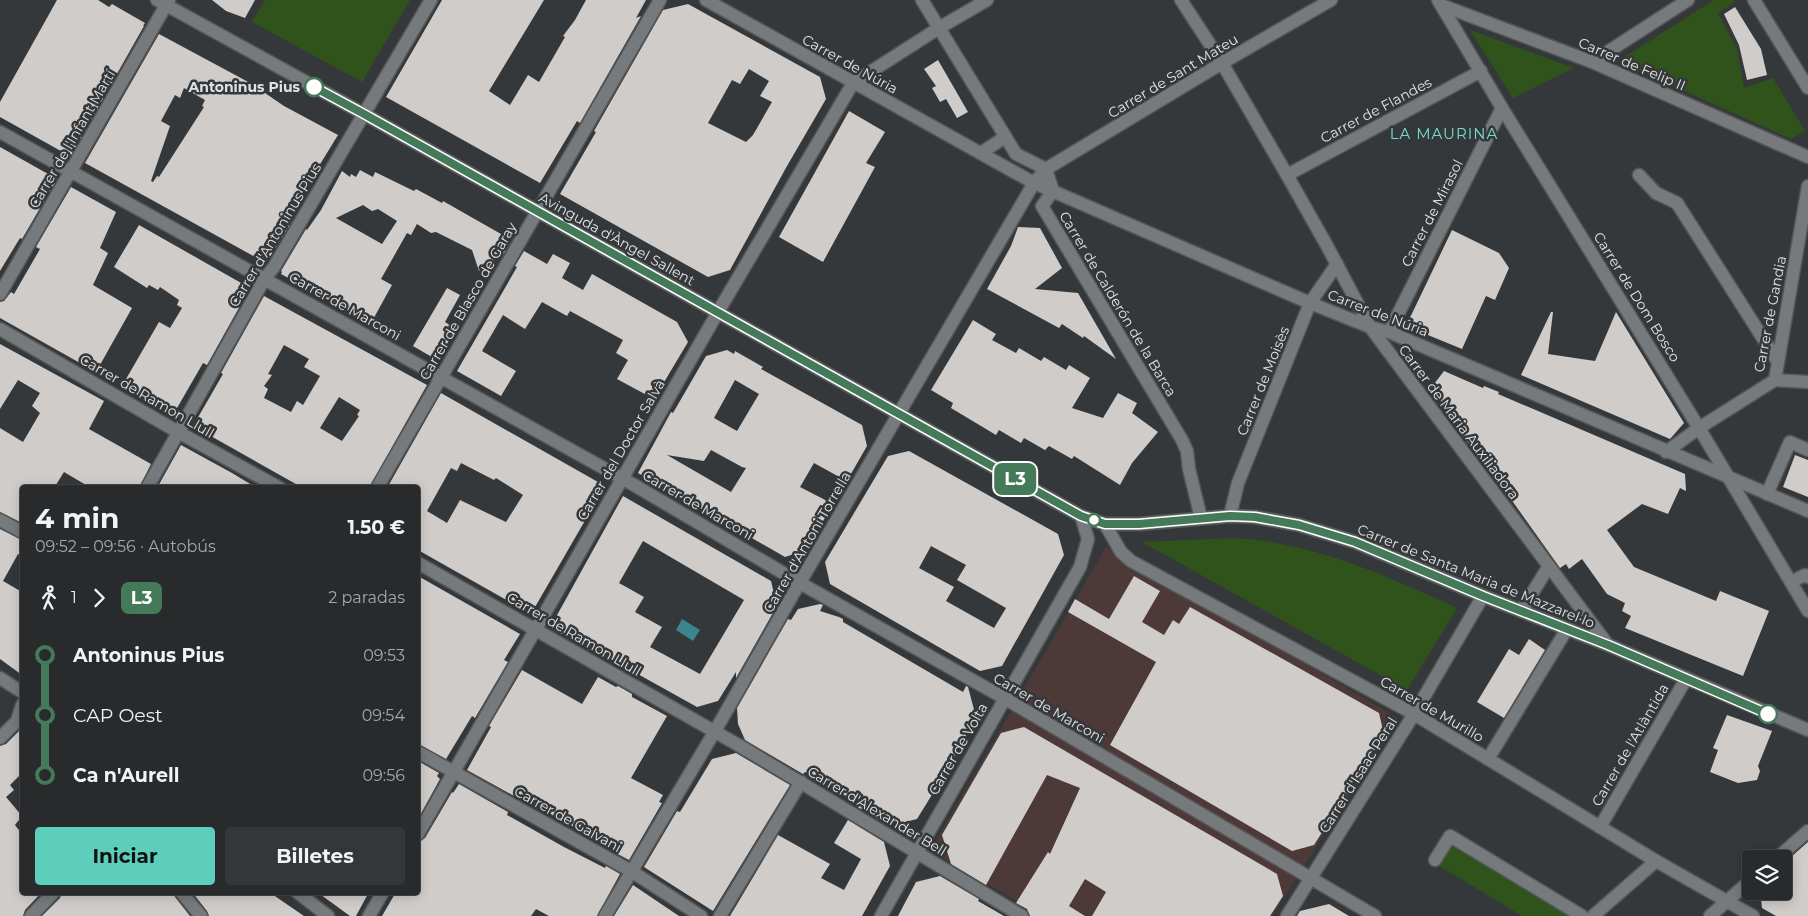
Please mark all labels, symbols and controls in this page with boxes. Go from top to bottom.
street label: Carrer de Núria [799,30,901,98]
street label: Carrer de Sant Mateu [1105,30,1241,122]
street label: Carrer de Felip II [1576,33,1688,95]
street label: Carrer de l'Infant Martí [25,65,120,212]
street label: Carrer de Flandes [1317,73,1435,147]
marker: Antoninus Pius [304,77,324,97]
place label: Antoninus Pius [187,78,301,96]
district label: LA MAURINA [1390,124,1498,143]
street label: Carrer de Mirasol [1397,156,1467,270]
street label: Carrer d'Antoninus Pius [225,160,325,310]
street label: Avinguda d'Àngel Sallent [536,189,698,290]
street label: Carrer de Calderón de la Barca [1055,208,1181,400]
street label: Carrer de Blasco de Garay [415,219,521,383]
street label: Carrer de Dom Bosco [1590,229,1684,366]
street label: Carrer de Gandia [1750,254,1790,374]
street label: Carrer de Marconi [286,268,404,344]
street label: Carrer de Núria [1325,285,1431,341]
street label: Carrer de Moisès [1233,324,1293,438]
street label: Carrer de Maria Auxiliadora [1395,341,1523,503]
street label: Carrer de Ramon Llull [77,350,217,442]
street label: Carrer del Doctor Salvà [573,376,669,524]
line badge: L3 [992,463,1038,495]
street label: Carrer de Marconi [639,466,757,544]
street label: Carrer d'Antoni Torrella [759,468,855,616]
text: L3 [1004,468,1026,490]
text: 4 min [35,501,119,535]
unlabelled marker [1087,513,1101,527]
text: 1.50 € [348,516,405,539]
street label: Carrer de Santa Maria de Mazzarel·lo [1355,520,1598,632]
text: 09:52 – 09:56 · Autobús [35,537,216,556]
icon: walk [35,584,63,612]
icon: forward [85,584,113,612]
text: L3 [131,587,152,609]
text: 1 [71,588,77,607]
text: 2 paradas [328,588,405,607]
street label: Carrer de Ramon Llull [504,588,644,680]
text: Antoninus Pius [73,644,224,667]
text: 09:53 [363,646,405,665]
street label: Carrer de Marconi [990,669,1108,747]
street label: Carrer de Murillo [1377,672,1487,746]
street label: Carrer de l'Atlàntida [1588,680,1672,810]
street label: Carrer de Volta [924,700,992,798]
text: CAP Oest [73,704,163,727]
unlabelled marker [1758,704,1778,724]
text: 09:54 [362,706,405,725]
street label: Carrer d'Isaac Peral [1315,714,1401,836]
street label: Carrer d'Alexander Bell [804,762,950,860]
text: Ca n'Aurell [73,764,179,787]
text: 09:56 [362,766,405,785]
street label: Carrer de Galvani [511,782,625,856]
button: Iniciar [35,827,215,885]
button: Billetes [225,827,405,885]
map controls [1742,850,1792,900]
button: layers [1742,850,1792,900]

